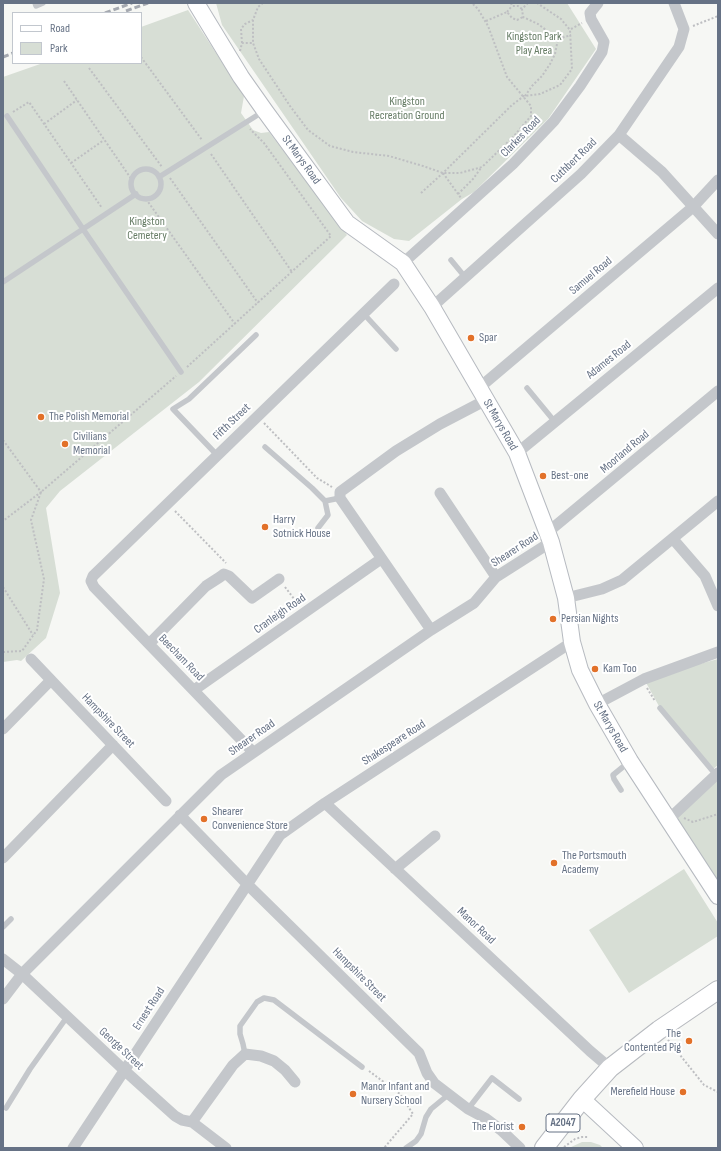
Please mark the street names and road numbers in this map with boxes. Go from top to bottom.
street label: Clarkes Road [498,113,544,161]
street label: St Marys Road [278,133,324,187]
street label: Cuthbert Road [548,135,600,187]
street label: Samuel Road [567,254,615,298]
street label: Adames Road [584,338,634,382]
street label: St Marys Road [480,397,520,453]
street label: Fifth Street [210,401,254,443]
street label: Moorland Road [598,427,652,477]
street label: Shearer Road [489,529,541,571]
street label: Cranleigh Road [251,591,309,637]
street label: Beecham Road [155,632,207,684]
street label: Hampshire Street [78,691,138,751]
street label: St Marys Road [590,699,630,755]
street label: Shearer Road [226,717,278,759]
street label: Shakespeare Road [360,717,428,769]
street label: Manor Road [454,905,498,947]
street label: Hampshire Street [329,945,389,1005]
street label: Ernest Road [130,985,168,1033]
street label: George Street [96,1025,146,1073]
road number: A2047 [546,1114,580,1132]

